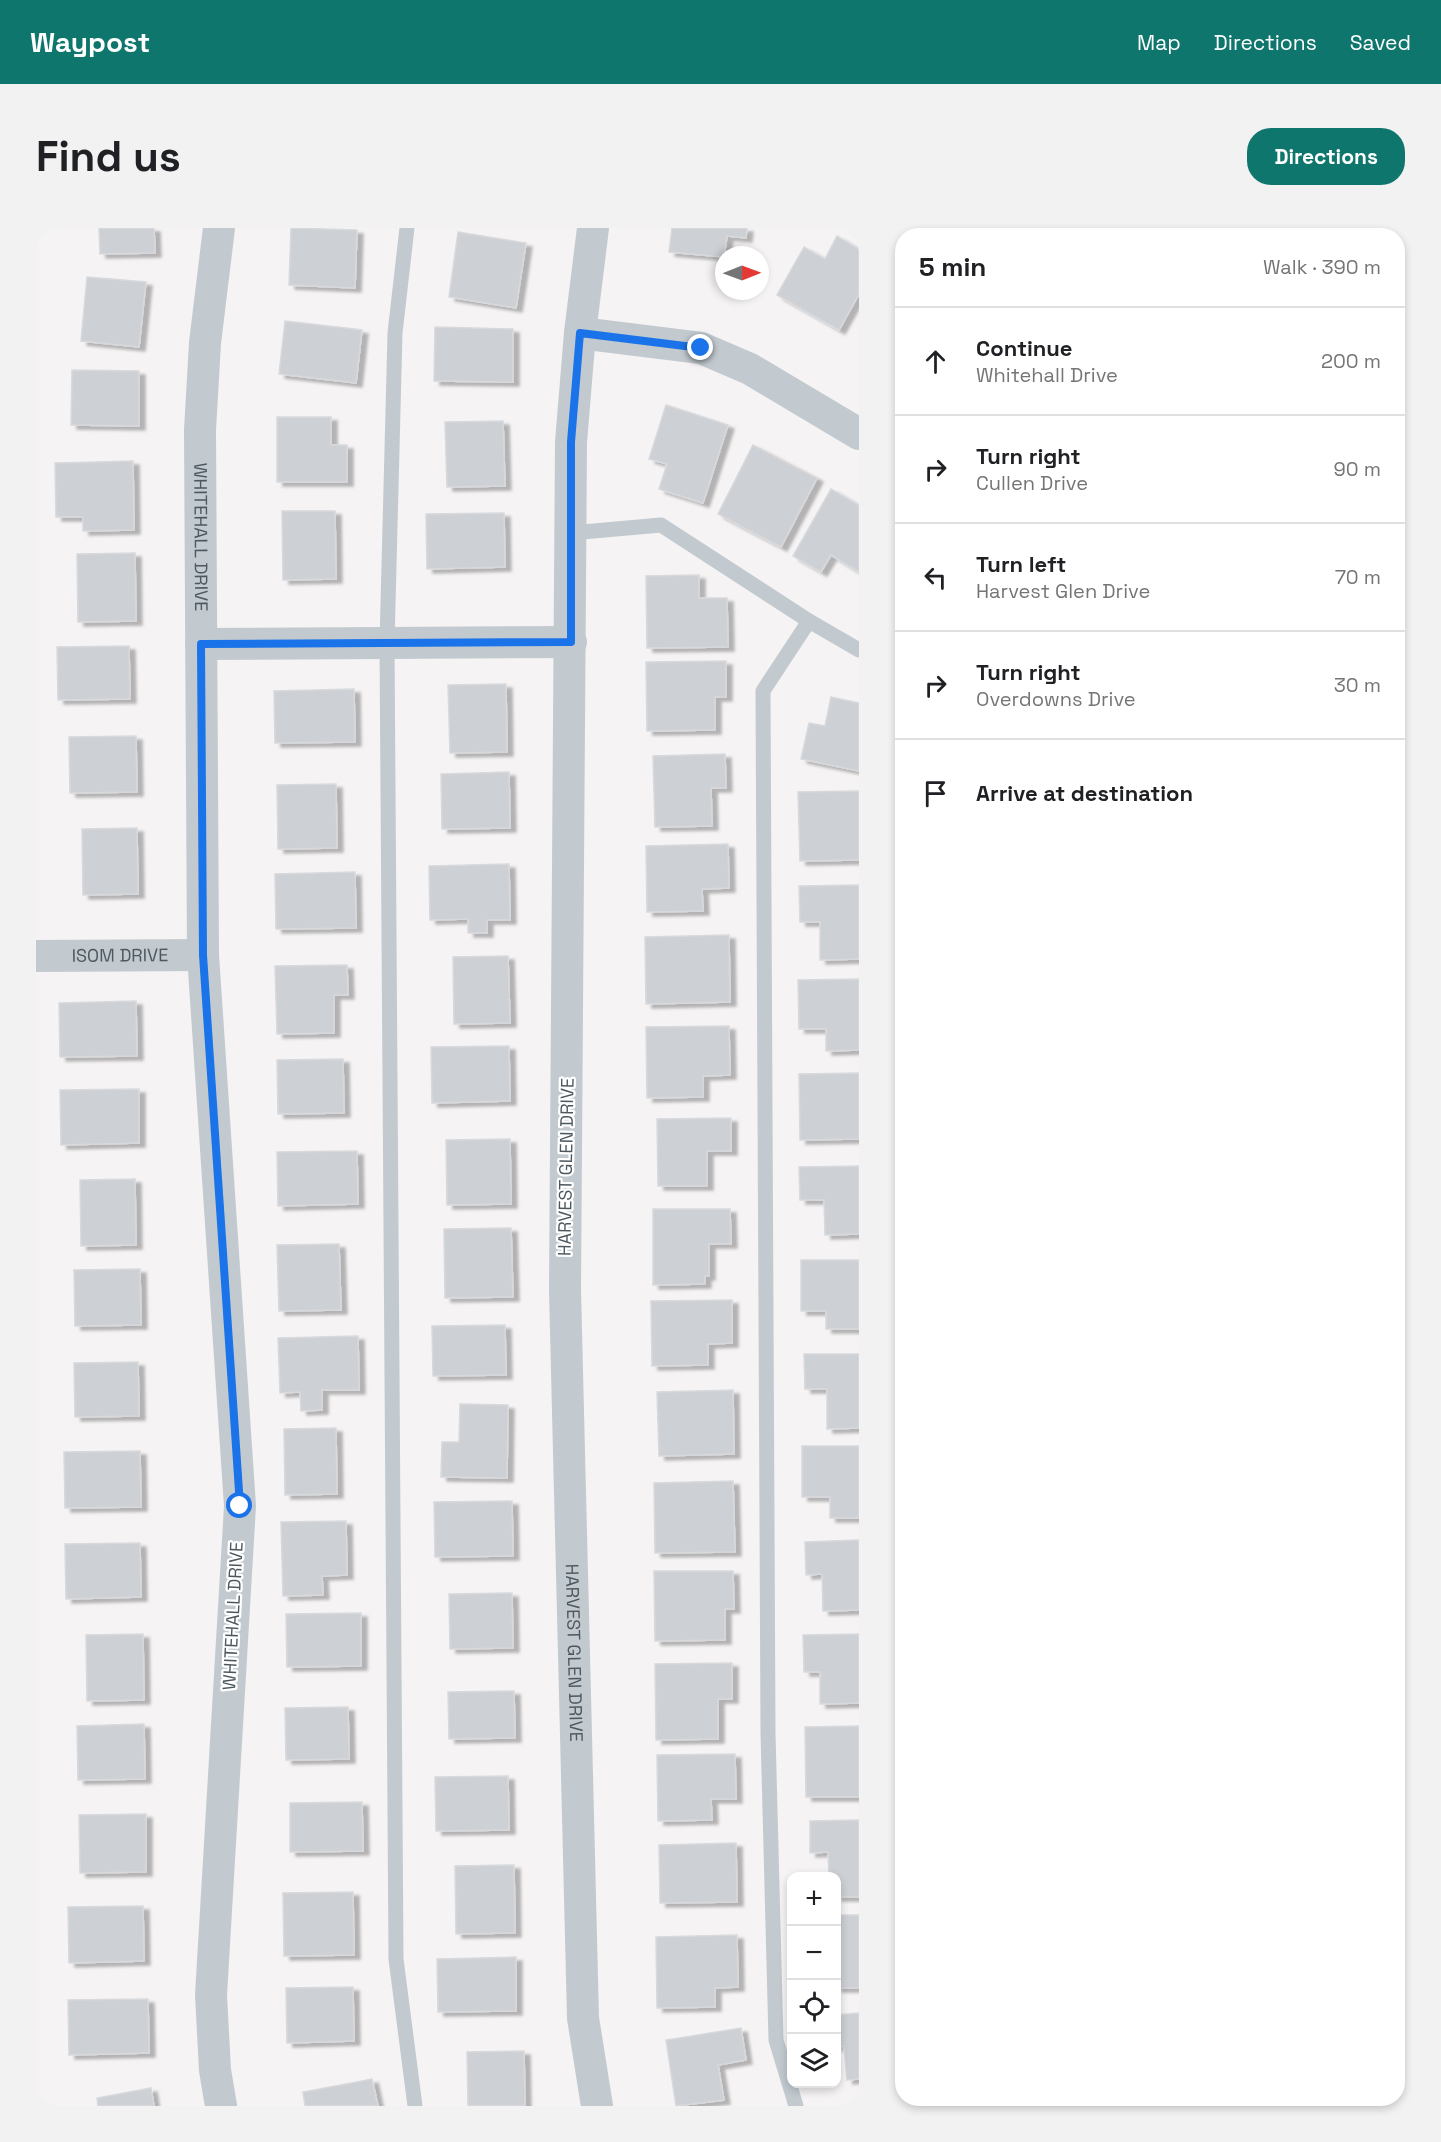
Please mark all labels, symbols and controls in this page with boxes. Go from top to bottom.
text: Waypost [30,24,150,60]
text: Map [1137,29,1181,56]
text: Directions [1214,29,1317,56]
text: Saved [1350,29,1411,56]
button: Directions [1247,128,1405,185]
text: Find us [36,130,181,183]
north arrow [715,246,769,300]
text: 5 min [919,250,986,284]
text: Walk · 390 m [1263,254,1381,280]
route end [687,334,713,360]
text: Continue [976,334,1072,362]
icon: ahead [919,345,952,378]
text: 200 m [1321,348,1381,374]
text: Whitehall Drive [976,362,1118,388]
text: Turn right [976,442,1081,470]
icon: right [919,453,952,486]
text: 90 m [1334,456,1381,482]
street label: WHITEHALL DRIVE [189,463,213,611]
text: Cullen Drive [976,470,1088,496]
text: Turn left [976,550,1066,578]
icon: left [919,561,952,594]
text: 70 m [1335,564,1381,590]
text: Harvest Glen Drive [976,578,1150,604]
text: Turn right [976,658,1081,686]
icon: right [919,669,952,702]
text: 30 m [1334,672,1381,698]
text: Overdowns Drive [976,686,1136,712]
icon: arrive [919,777,952,810]
text: Arrive at destination [976,779,1193,807]
street label: ISOM DRIVE [72,943,168,967]
street label: HARVEST GLEN DRIVE [552,1078,579,1256]
route start [226,1492,252,1518]
street label: WHITEHALL DRIVE [217,1541,248,1691]
street label: HARVEST GLEN DRIVE [561,1563,588,1742]
map controls [787,1872,841,2088]
button: + [787,1872,841,1926]
button: − [787,1926,841,1980]
button: locate [787,1980,841,2034]
button: layers [787,2034,841,2088]

